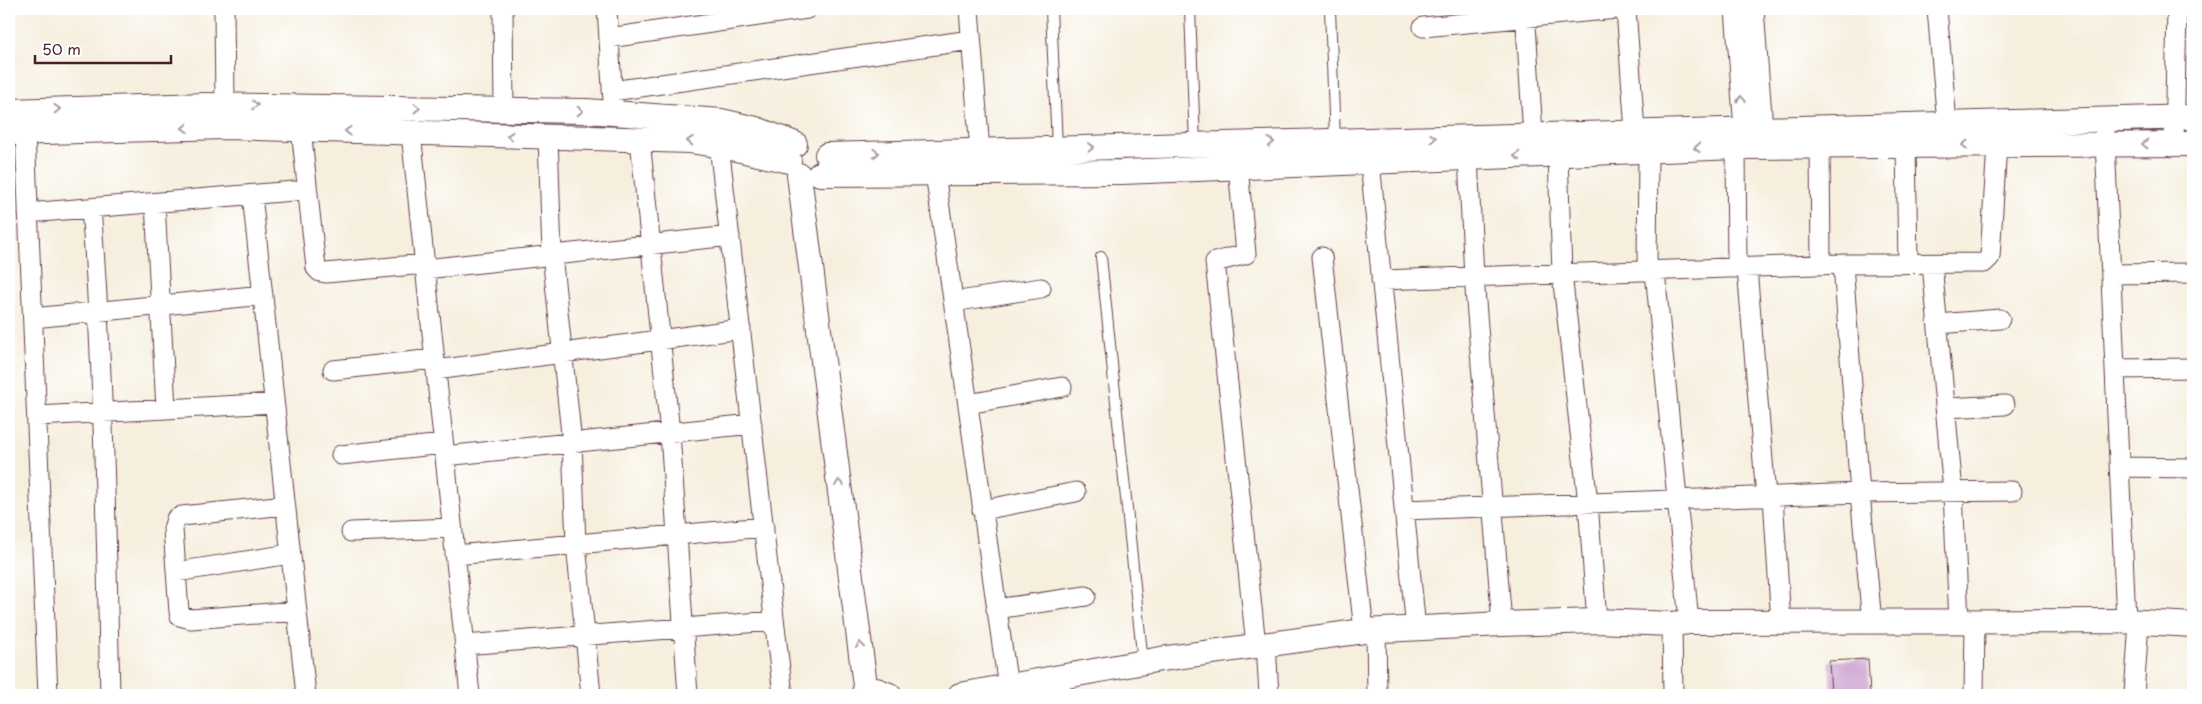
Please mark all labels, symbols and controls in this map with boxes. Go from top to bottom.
scale bar [35,32,171,64]
text: 50 m [42,37,81,60]
one-way arrow [1735,94,1746,102]
one-way arrow [252,100,259,110]
one-way arrow [414,103,422,113]
one-way arrow [54,104,62,115]
one-way arrow [576,106,584,116]
one-way arrow [181,123,188,133]
one-way arrow [343,125,351,136]
one-way arrow [506,131,514,141]
one-way arrow [1430,133,1438,144]
one-way arrow [686,136,694,147]
one-way arrow [1267,137,1275,148]
one-way arrow [2140,139,2148,149]
one-way arrow [1960,140,1968,150]
one-way arrow [1087,142,1095,153]
one-way arrow [1693,143,1701,154]
one-way arrow [872,148,880,159]
one-way arrow [1513,150,1521,161]
one-way arrow [834,479,845,487]
one-way arrow [855,640,866,648]

